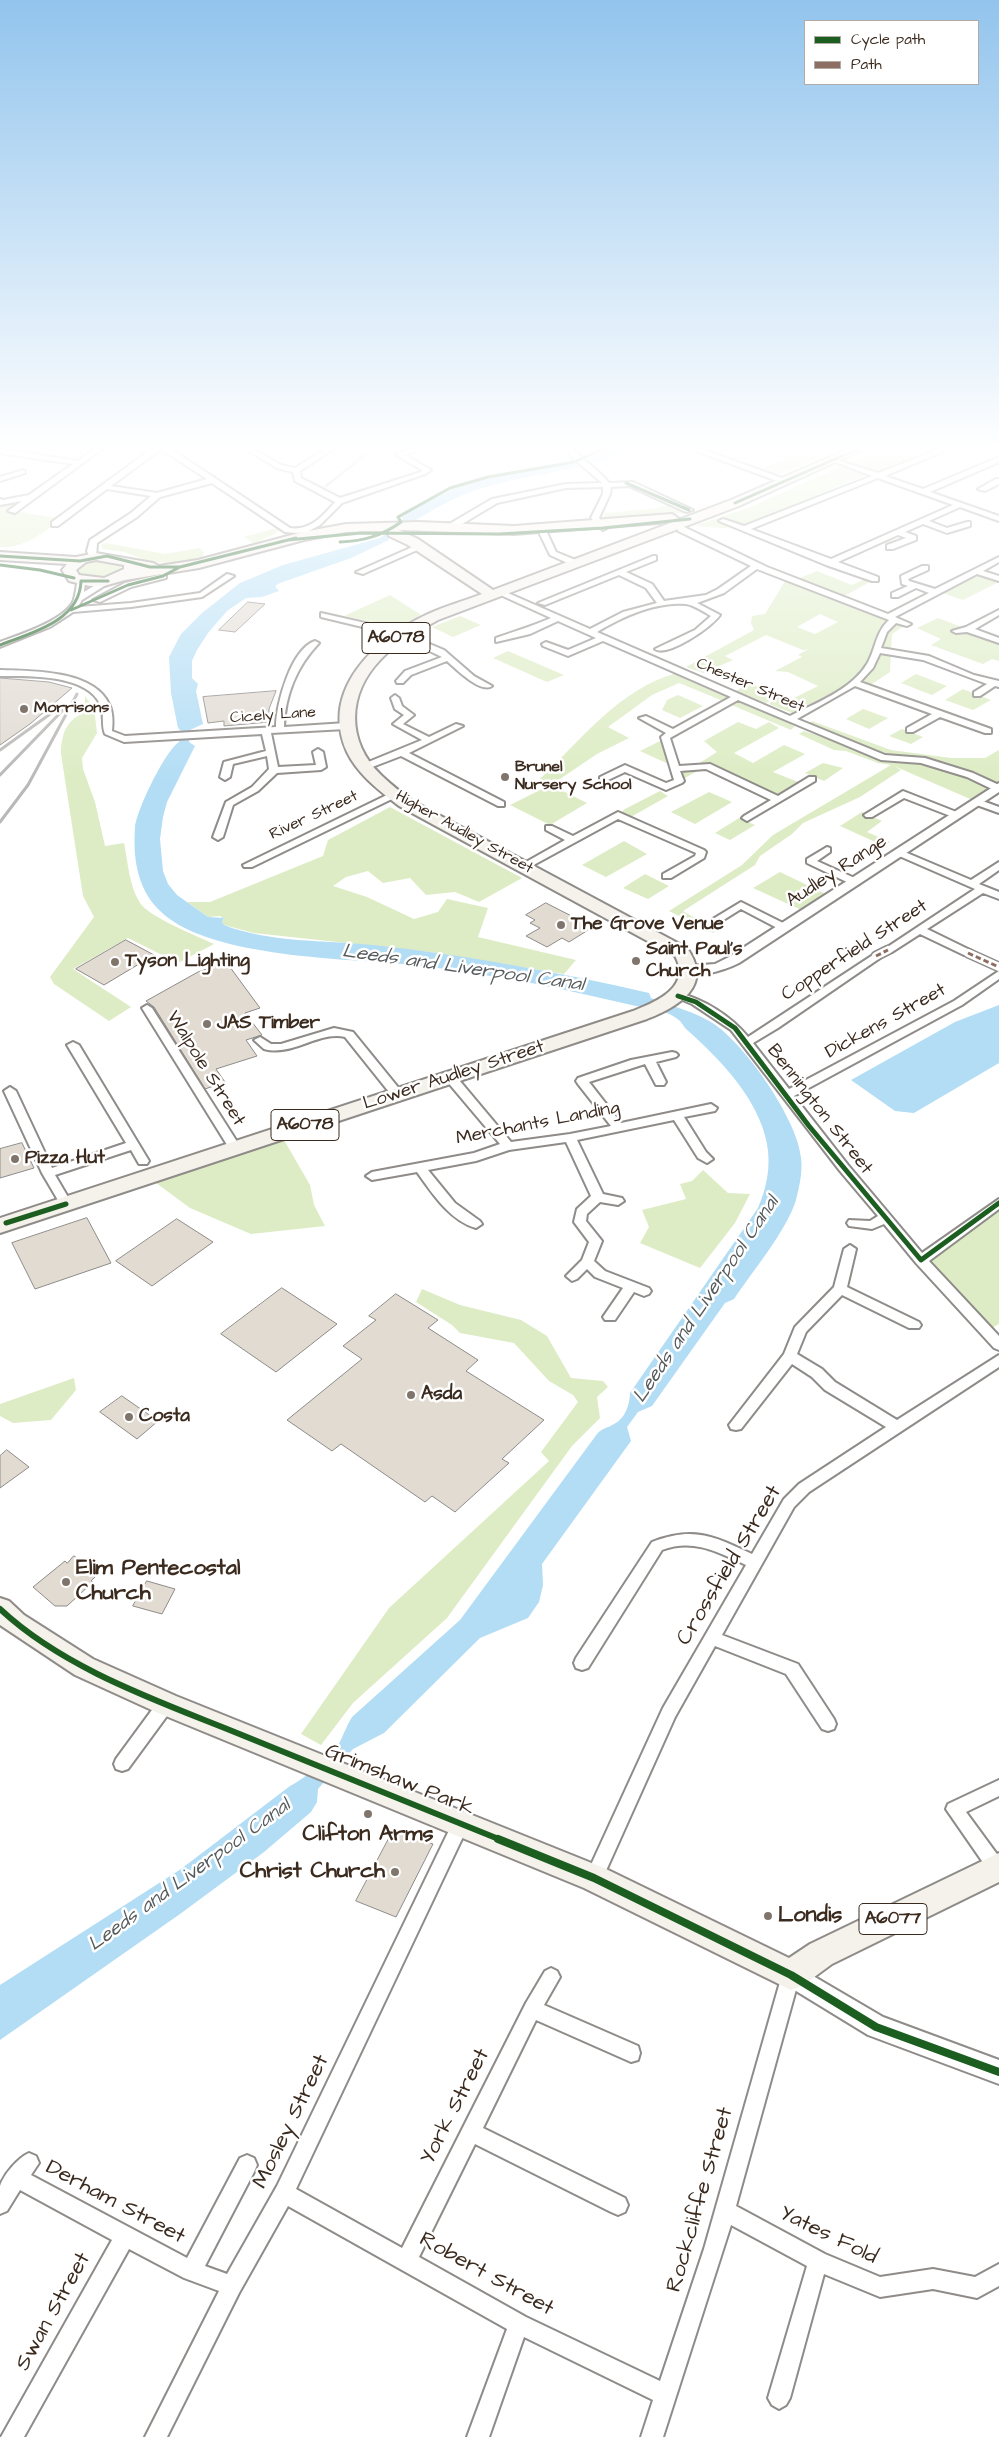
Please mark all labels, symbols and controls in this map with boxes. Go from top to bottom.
legend [804,20,979,85]
text: Cycle path [851,29,925,50]
text: Path [851,54,882,75]
road number: A6078 [362,622,430,654]
street label: Chester Street [693,655,807,717]
place label: Morrisons [34,699,109,719]
marker: Morrisons [18,703,30,715]
street label: Cicely Lane [229,703,317,729]
place label: Brunel Nursery School [515,758,632,796]
marker: Brunel Nursery School [499,771,511,783]
street label: River Street [267,787,361,845]
street label: Higher Audley Street [392,787,536,879]
street label: Audley Range [782,831,892,913]
street label: Copperfield Street [778,895,932,1007]
place label: The Grove Venue [571,914,724,936]
marker: The Grove Venue [555,919,567,931]
place label: Saint Paul's Church [646,939,743,983]
water label: Leeds and Liverpool Canal [341,940,585,998]
place label: Tyson Lighting [125,951,250,973]
marker: Saint Paul's Church [630,955,642,967]
marker: Tyson Lighting [109,956,121,968]
street label: Dickens Street [822,979,950,1065]
street label: Walpole Street [161,1007,249,1131]
place label: JAS Timber [217,1013,320,1035]
marker: JAS Timber [201,1018,213,1030]
street label: Lower Audley Street [361,1036,547,1116]
street label: Bennington Street [761,1040,877,1180]
street label: Merchants Landing [454,1097,622,1151]
road number: A6078 [271,1110,339,1140]
place label: Pizza Hut [25,1148,105,1170]
marker: Pizza Hut [9,1153,21,1165]
water label: Leeds and Liverpool Canal [629,1192,785,1408]
place label: Asda [421,1384,462,1406]
marker: Asda [405,1389,417,1401]
place label: Costa [139,1406,190,1428]
marker: Costa [123,1411,135,1423]
street label: Crossfield Street [672,1481,788,1651]
place label: Elim Pentecostal Church [76,1556,240,1608]
marker: Elim Pentecostal Church [60,1576,72,1588]
street label: Grimshaw Park [321,1739,477,1823]
water label: Leeds and Liverpool Canal [84,1795,296,1957]
marker: Clifton Arms [362,1808,374,1820]
place label: Clifton Arms [303,1822,433,1848]
place label: Christ Church [240,1859,385,1885]
marker: Christ Church [389,1866,401,1878]
place label: Londis [778,1903,842,1929]
road number: A6077 [859,1904,927,1935]
marker: Londis [762,1910,774,1922]
street label: York Street [416,2045,496,2169]
street label: Mosley Street [248,2051,336,2193]
street label: Rockcliffe Street [662,2105,740,2295]
street label: Derham Street [41,2155,189,2251]
street label: Yates Fold [775,2201,881,2271]
street label: Robert Street [414,2227,558,2323]
street label: Swan Street [11,2248,97,2376]

